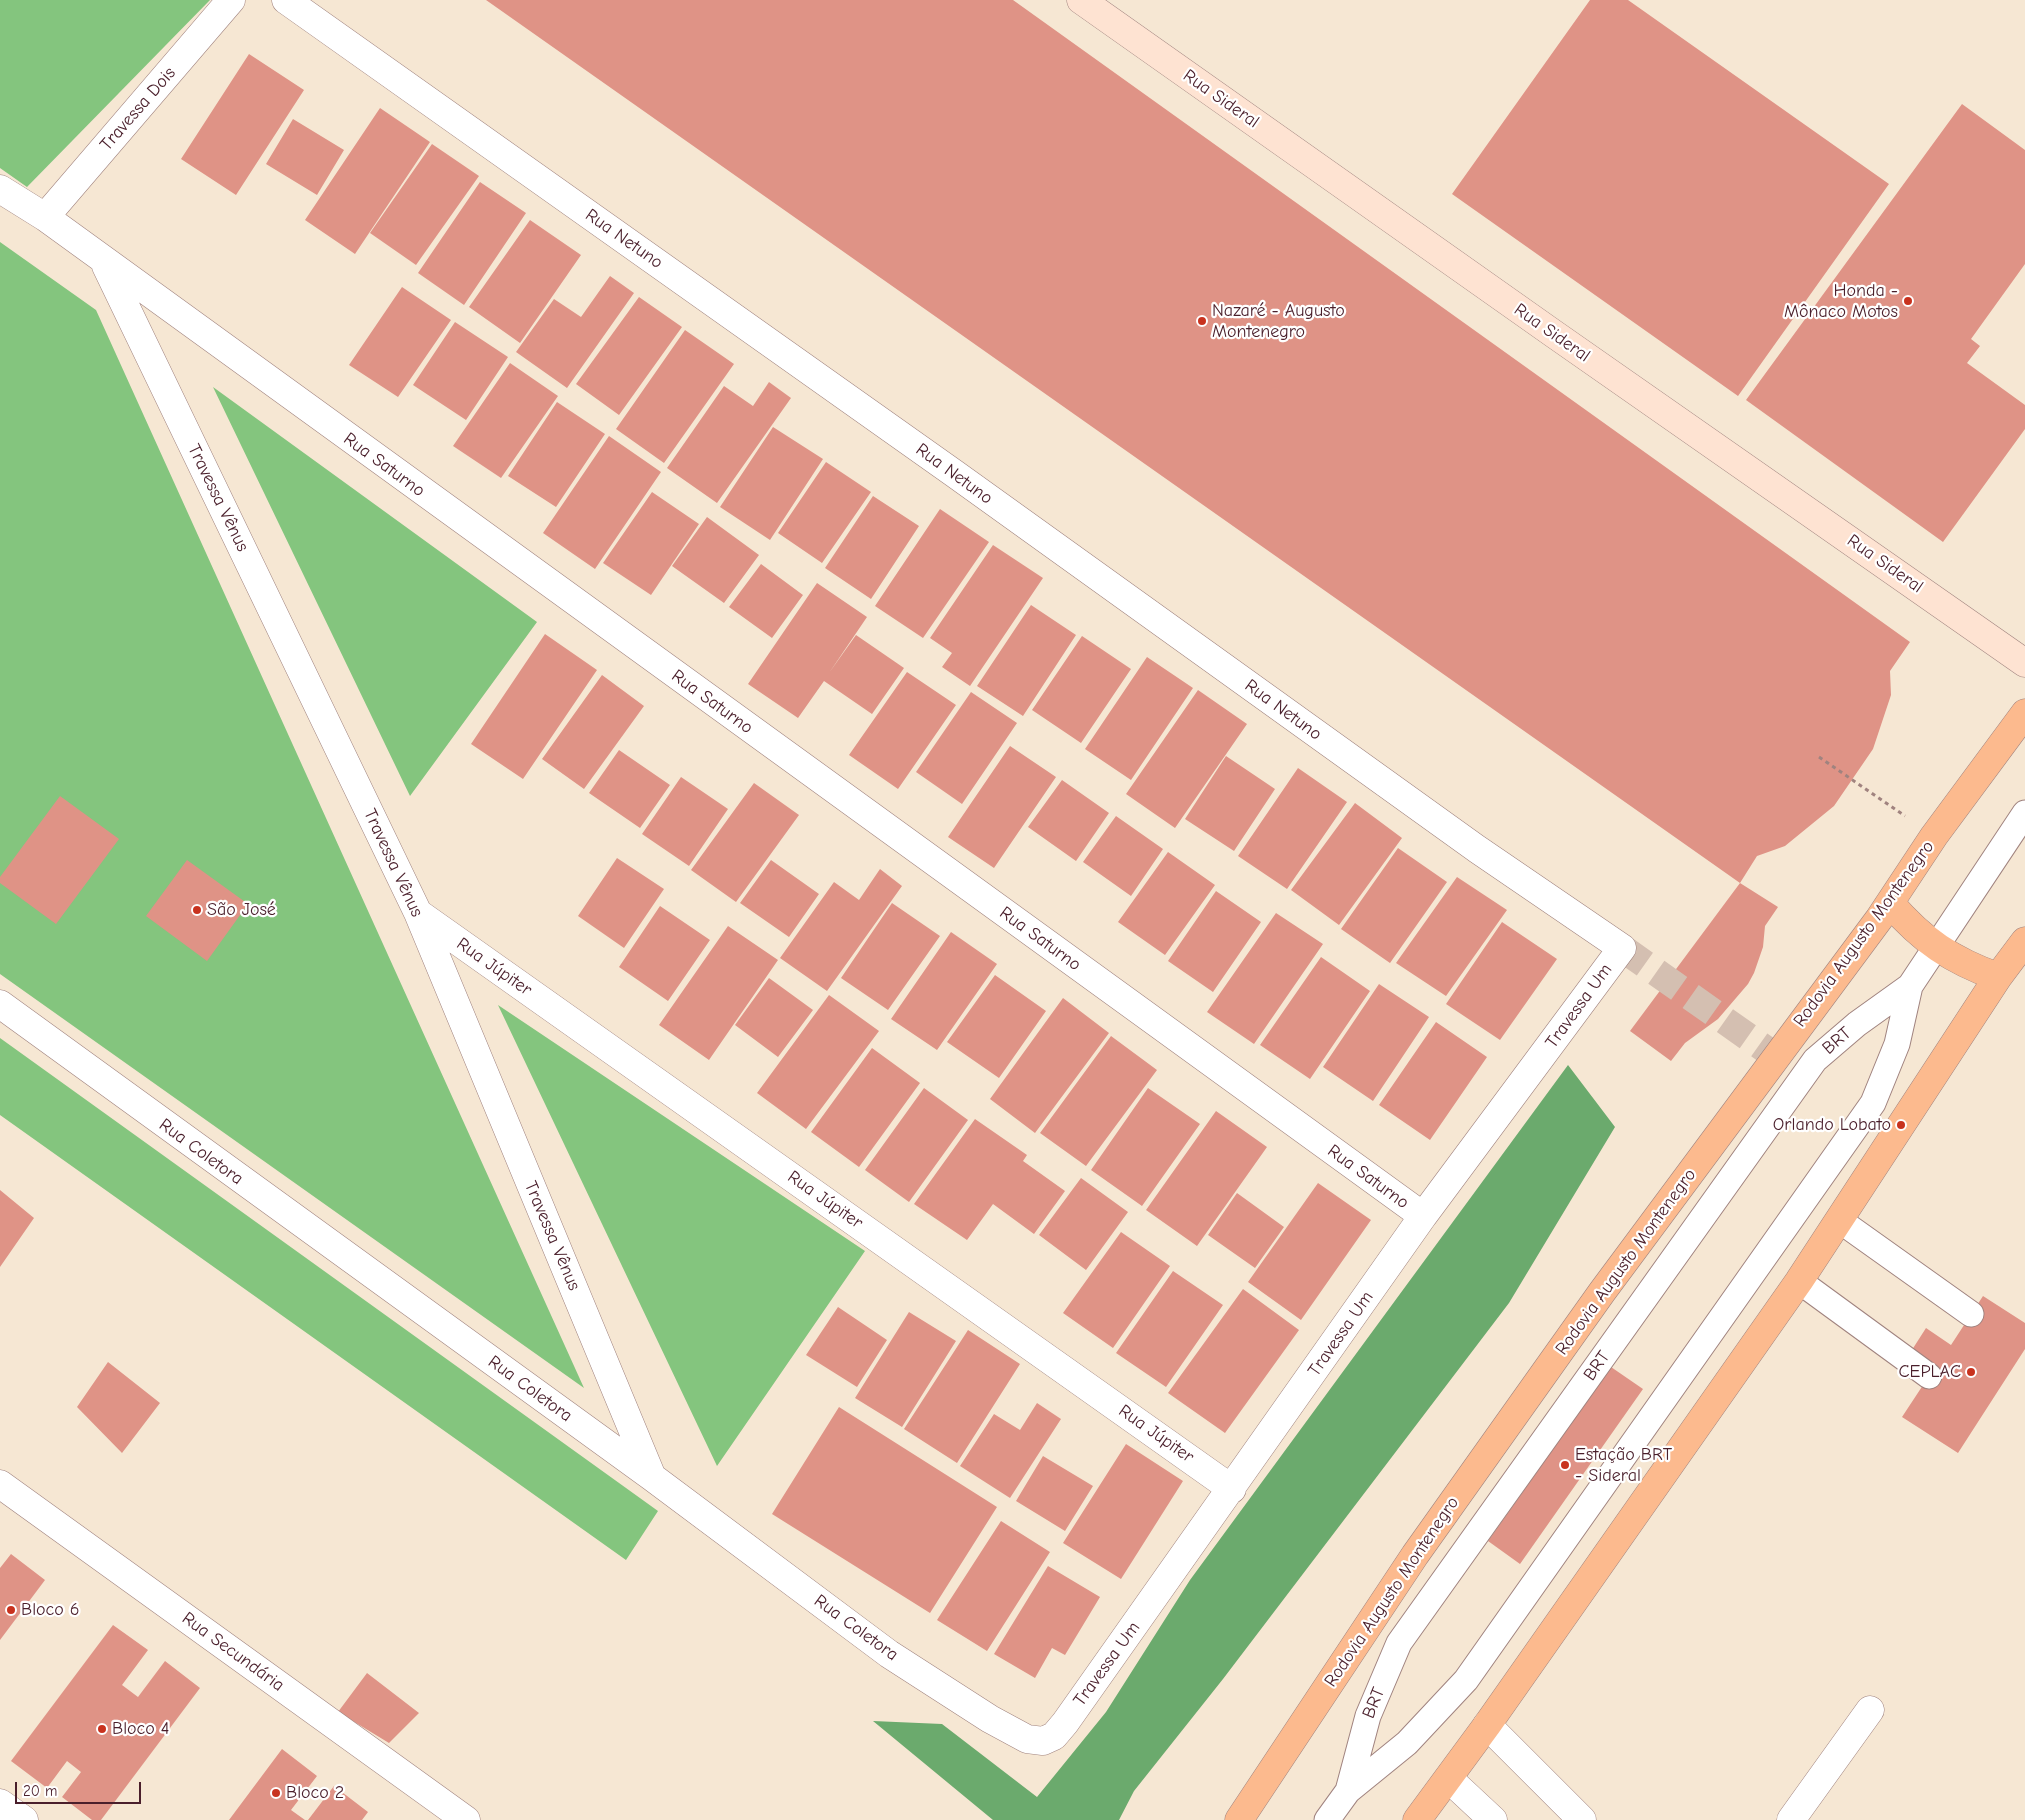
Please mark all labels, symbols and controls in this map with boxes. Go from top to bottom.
street label: Travessa Dois [96,63,180,155]
street label: Rua Sideral [1179,65,1263,133]
street label: Rua Netuno [581,204,667,274]
place label: Honda - Mônaco Motos [1784,280,1898,322]
marker: Honda - Mônaco Motos [1902,295,1914,307]
street label: Rua Sideral [1510,299,1594,367]
place label: Nazaré - Augusto Montenegro [1212,300,1345,342]
marker: Nazaré - Augusto Montenegro [1196,315,1208,327]
street label: Rua Saturno [339,428,429,502]
street label: Rua Netuno [911,439,997,509]
street label: Travessa Vênus [183,441,253,555]
street label: Rua Sideral [1843,530,1927,598]
street label: Rua Saturno [667,665,757,739]
street label: Rua Netuno [1240,675,1326,745]
street label: Travessa Vênus [359,805,427,921]
street label: Rodovia Augusto Montenegro [1789,837,1939,1031]
place label: São José [207,899,276,921]
street label: Rua Saturno [995,902,1085,976]
marker: São José [191,904,203,916]
street label: Rua Júpiter [452,933,536,1001]
street label: Travessa Um [1541,960,1617,1052]
street label: BRT [1818,1023,1856,1059]
street label: Rua Coletora [155,1114,247,1190]
place label: Orlando Lobato [1773,1114,1891,1136]
marker: Orlando Lobato [1895,1119,1907,1131]
street label: Rua Saturno [1323,1140,1413,1214]
street label: Rodovia Augusto Montenegro [1551,1165,1701,1359]
street label: Rua Júpiter [783,1166,867,1234]
street label: Travessa Vênus [519,1178,585,1294]
street label: Travessa Um [1304,1287,1378,1381]
street label: BRT [1579,1347,1615,1385]
street label: Rua Coletora [484,1351,576,1427]
place label: CEPLAC [1899,1361,1961,1383]
marker: CEPLAC [1965,1366,1977,1378]
street label: Rua Júpiter [1114,1400,1198,1468]
place label: Estação BRT - Sideral [1575,1444,1672,1486]
marker: Estação BRT - Sideral [1559,1459,1571,1471]
street label: Rodovia Augusto Montenegro [1320,1493,1464,1691]
street label: Rua Coletora [810,1590,902,1666]
place label: Bloco 6 [21,1599,80,1621]
marker: Bloco 6 [5,1604,17,1616]
street label: Rua Secundária [178,1608,288,1696]
street label: Travessa Um [1069,1618,1145,1710]
street label: BRT [1358,1684,1390,1722]
place label: Bloco 4 [112,1718,170,1740]
marker: Bloco 4 [96,1723,108,1735]
scale bar [18,1772,144,1804]
text: 20 m [23,1782,57,1800]
place label: Bloco 2 [286,1782,344,1804]
marker: Bloco 2 [270,1787,282,1799]

